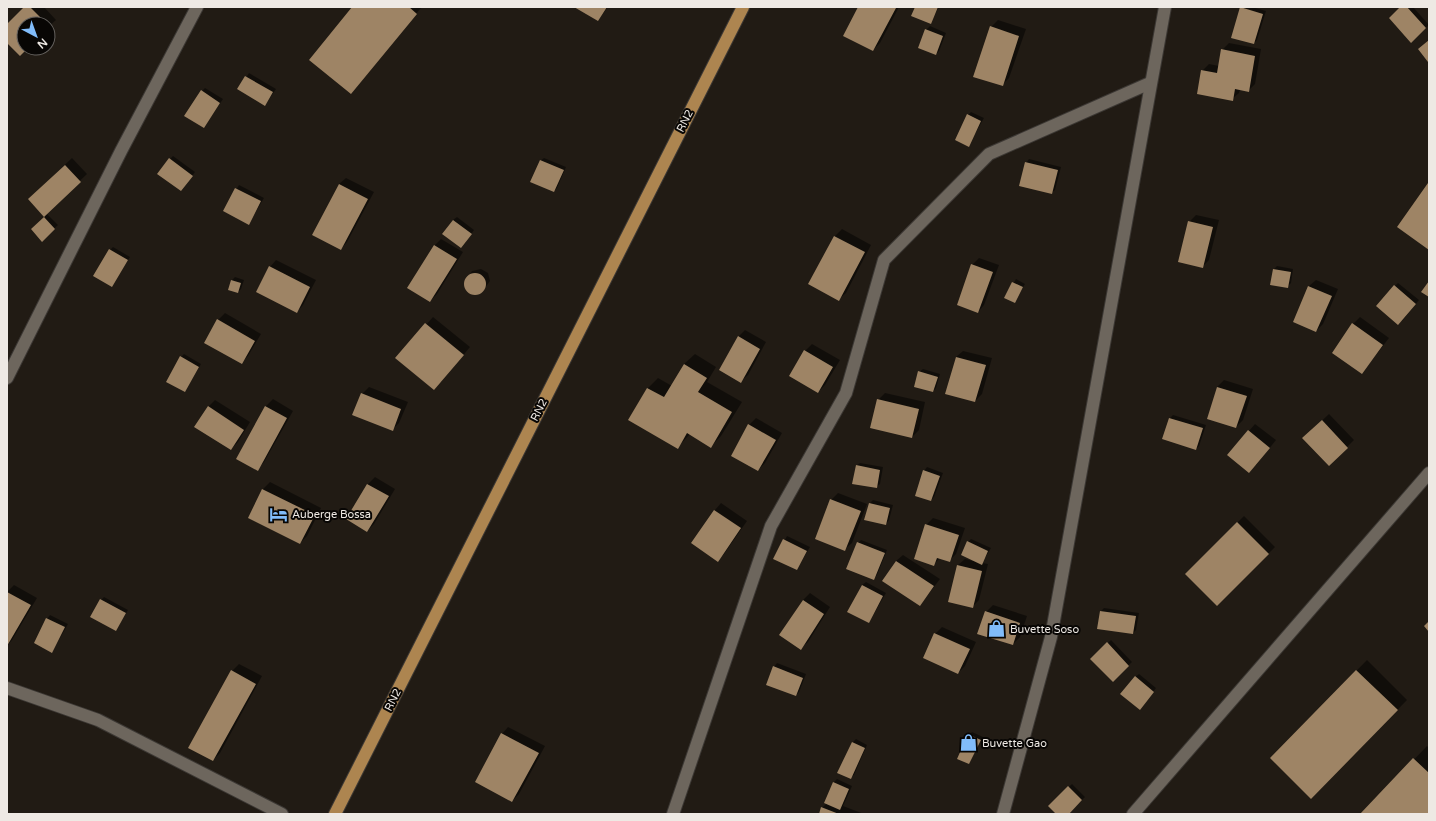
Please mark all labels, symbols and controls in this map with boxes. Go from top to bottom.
north arrow [16,16,56,56]
text: N [35,35,50,51]
street label: RN2 [674,107,696,134]
street label: RN2 [528,396,550,423]
hotel icon: Auberge Bossa [269,504,289,524]
place label: Auberge Bossa [292,508,371,521]
shop icon: Buvette Soso [987,619,1007,639]
place label: Buvette Soso [1010,623,1079,636]
street label: RN2 [382,686,404,713]
shop icon: Buvette Gao [959,733,979,753]
place label: Buvette Gao [982,737,1047,750]

